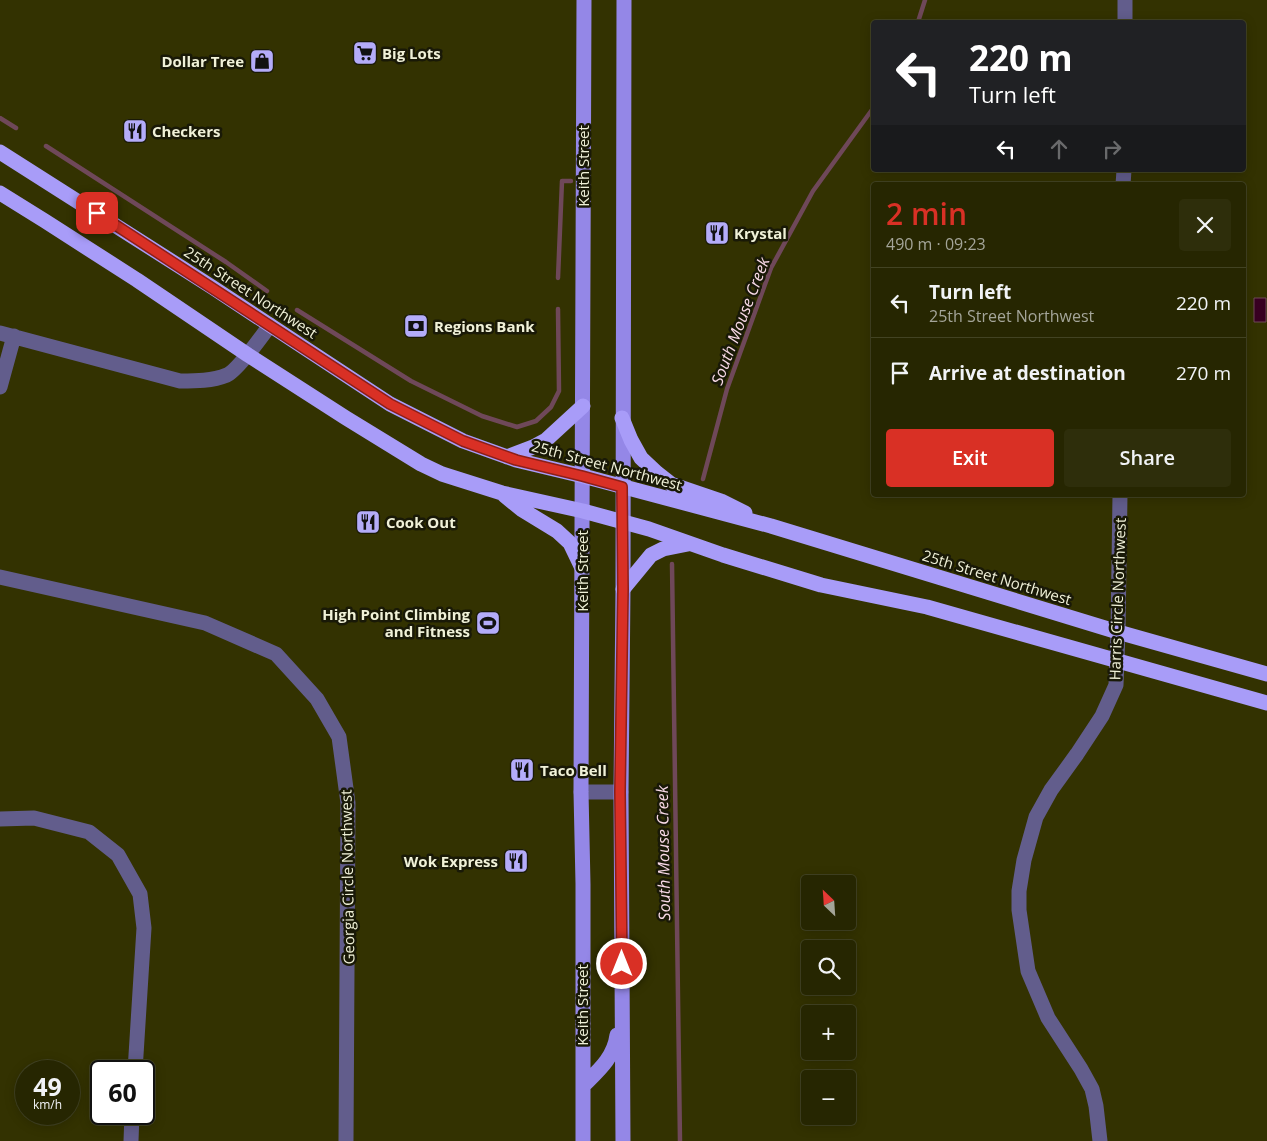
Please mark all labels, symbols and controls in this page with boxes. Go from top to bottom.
text: 220 m [969,34,1073,81]
supermarket icon: Big Lots [352,40,378,66]
icon: left [886,40,951,105]
place label: Big Lots [382,43,441,63]
shop icon: Dollar Tree [249,48,275,74]
place label: Dollar Tree [161,51,244,71]
text: Turn left [969,79,1056,109]
restaurant icon: Checkers [122,118,148,144]
place label: Checkers [152,121,220,141]
street label: Keith Street [573,125,593,207]
icon: left [992,135,1020,163]
icon: ahead [1045,135,1073,163]
icon: right [1098,135,1126,163]
pin [76,192,118,234]
text: 2 min [886,193,967,234]
icon: arrive [83,199,111,227]
button: close [1179,199,1231,251]
restaurant icon: Krystal [704,220,730,246]
place label: Krystal [734,223,787,243]
text: 490 m · 09:23 [886,233,986,255]
street label: 25th Street Northwest [181,241,321,343]
water label: South Mouse Creek [706,253,775,388]
text: Turn left [929,279,1011,305]
icon: left [886,289,914,317]
text: 220 m [1176,290,1231,316]
text: 25th Street Northwest [929,305,1094,327]
bank icon: Regions Bank [403,313,429,339]
place label: Regions Bank [434,316,535,336]
icon: arrive [886,359,914,387]
text: Arrive at destination [929,360,1126,386]
text: 270 m [1176,360,1231,386]
button: Exit [886,429,1054,487]
button: Share [1064,429,1231,487]
street label: 25th Street Northwest [530,435,684,495]
restaurant icon: Cook Out [355,509,381,535]
place label: Cook Out [386,512,456,532]
street label: Harris Circle Northwest [1104,517,1130,681]
street label: Keith Street [572,530,592,612]
street label: 25th Street Northwest [920,545,1074,609]
place label: High Point Climbing and Fitness [322,604,471,641]
sports icon: High Point Climbing and Fitness [475,610,501,636]
restaurant icon: Taco Bell [509,757,535,783]
place label: Taco Bell [540,760,607,780]
water label: South Mouse Creek [651,784,675,921]
street label: Georgia Circle Northwest [335,789,359,965]
restaurant icon: Wok Express [503,848,529,874]
place label: Wok Express [404,851,498,871]
north arrow [801,875,856,930]
map controls [801,875,856,1125]
position arrow [595,937,647,989]
button: search [801,940,856,995]
street label: Keith Street [572,964,592,1046]
button: + [801,1005,856,1060]
speed limit sign: 60 [90,1060,155,1125]
text: 49 [33,1069,62,1103]
button: − [801,1070,856,1125]
text: km/h [33,1096,62,1113]

